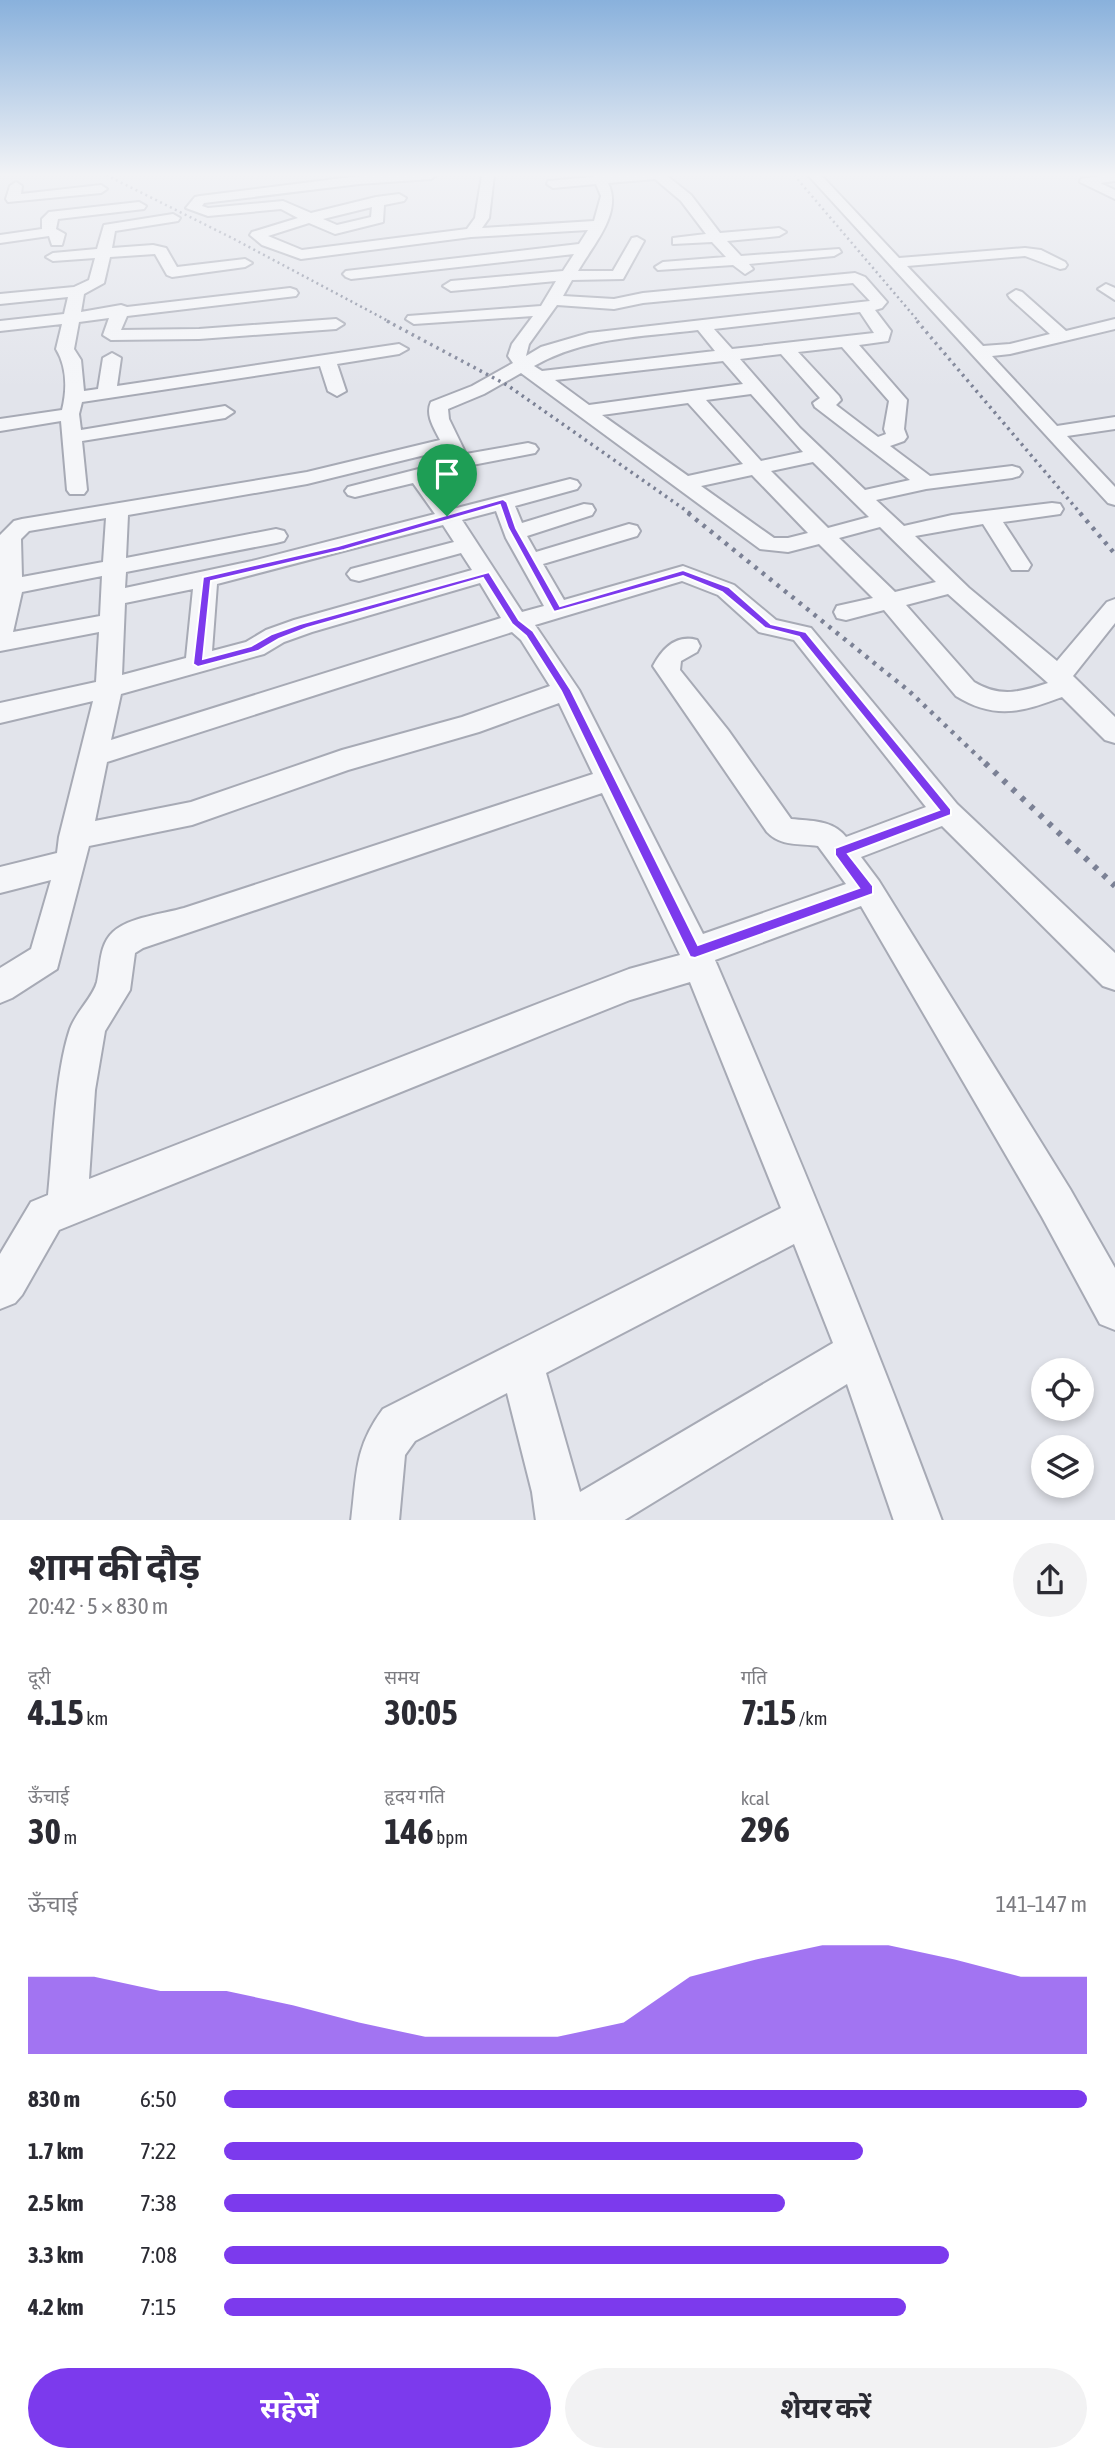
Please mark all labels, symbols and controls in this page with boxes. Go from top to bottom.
pin [417,444,477,516]
icon: arrive [428,455,466,493]
map controls [1031,1358,1094,1498]
button: locate [1031,1358,1094,1421]
button: layers [1031,1435,1094,1498]
button: share [1013,1543,1087,1617]
text: शाम की दौड़ [28,1545,200,1588]
text: 20:42 · 5 × 830 m [28,1593,168,1619]
text: दूरी [28,1666,51,1688]
text: समय [384,1666,420,1688]
text: गति [741,1666,767,1688]
text: 4.15 [28,1692,84,1732]
text: 30:05 [384,1692,458,1732]
text: 7:15 [741,1692,796,1732]
text: km [84,1707,108,1729]
text: /km [796,1707,827,1729]
text: ऊँचाई [28,1785,69,1807]
text: हृदय गति [384,1785,445,1807]
text: kcal [741,1787,770,1809]
text: 296 [741,1809,790,1849]
text: 30 [28,1811,61,1851]
text: 146 [384,1811,434,1851]
text: m [61,1826,77,1848]
text: bpm [434,1826,468,1848]
text: ऊँचाई [28,1891,78,1917]
text: 141–147 m [996,1891,1087,1917]
text: 830 m [28,2086,80,2112]
text: 6:50 [140,2086,177,2112]
text: 1.7 km [28,2138,84,2164]
text: 7:22 [140,2138,177,2164]
text: 2.5 km [28,2190,84,2216]
text: 7:38 [140,2190,177,2216]
text: 3.3 km [28,2242,84,2268]
text: 7:08 [140,2242,177,2268]
text: 4.2 km [28,2294,84,2320]
text: 7:15 [140,2294,177,2320]
button: सहेजें [28,2368,551,2448]
button: शेयर करें [565,2368,1087,2448]

